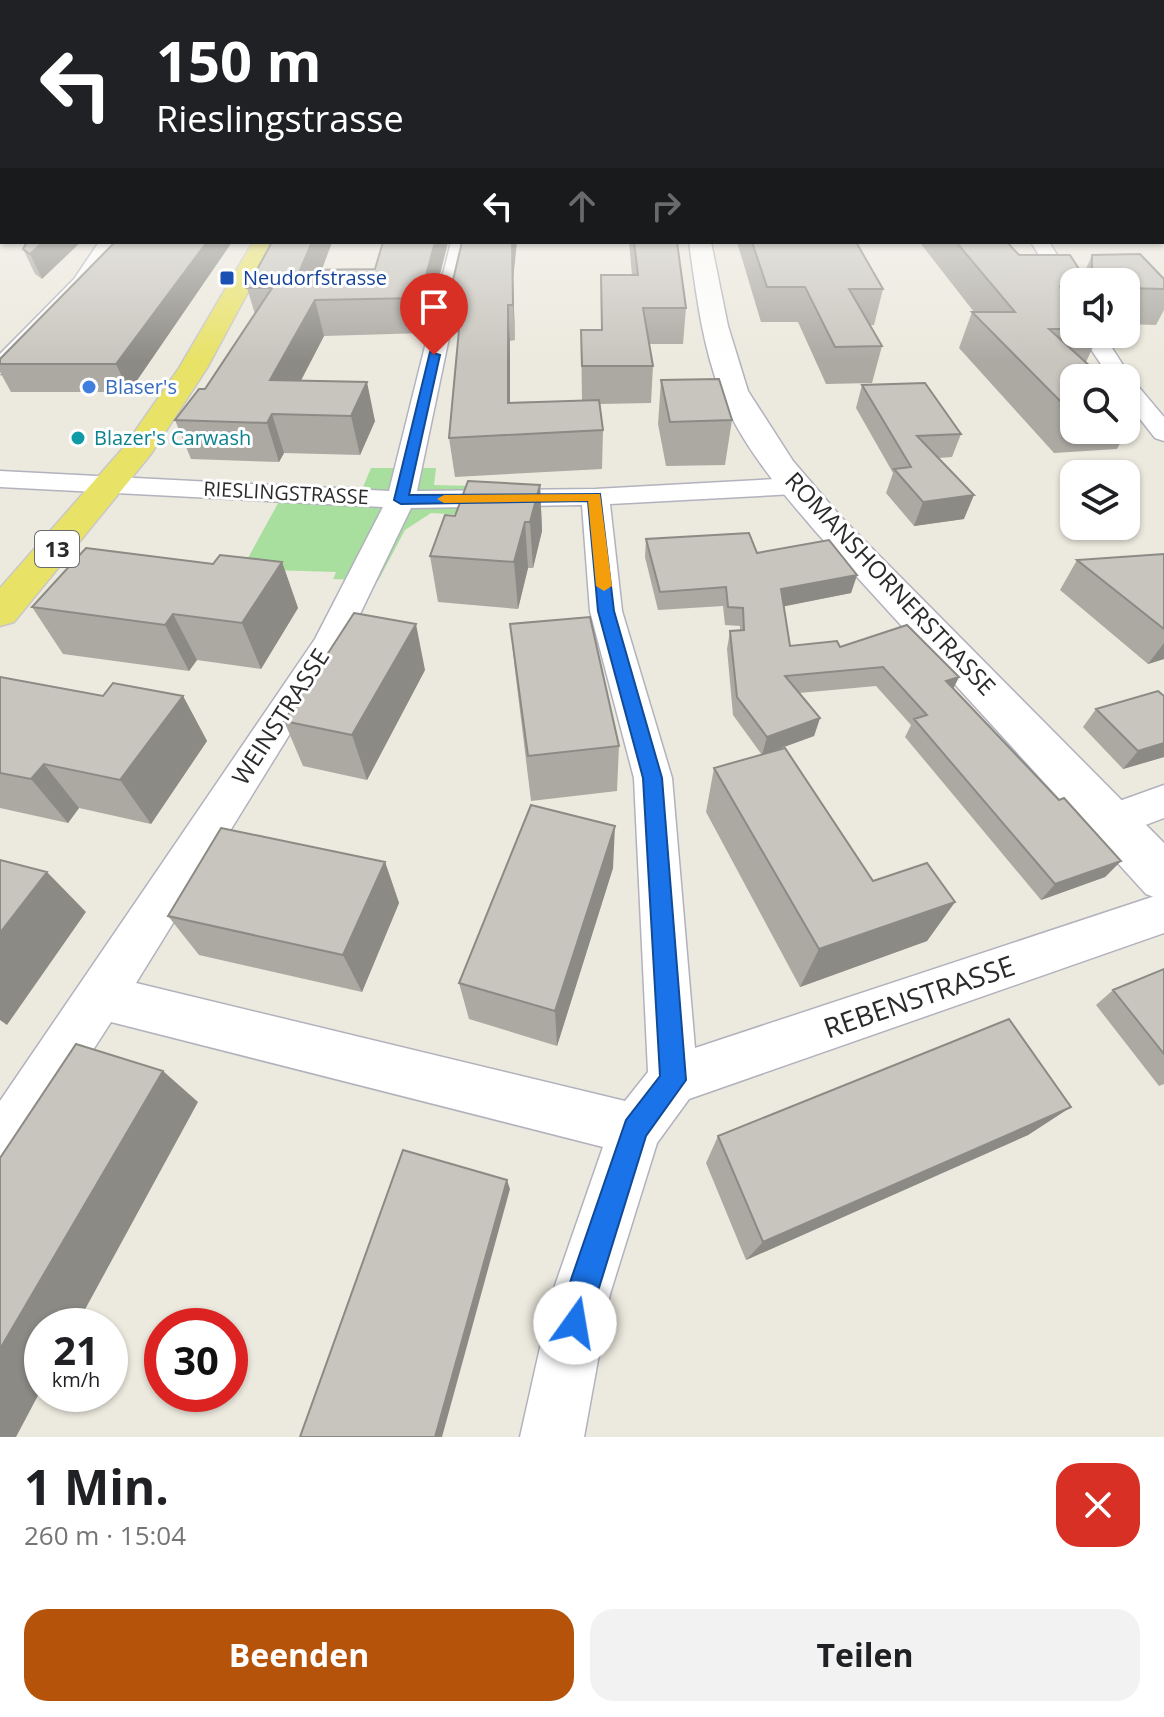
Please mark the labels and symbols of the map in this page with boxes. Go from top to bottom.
place label: Neudorfstrasse [243,264,387,291]
marker: Neudorfstrasse [218,269,236,287]
pin [400,273,468,355]
place label: Blaser's [105,373,177,400]
marker: Blaser's [80,378,98,396]
place label: Blazer's Carwash [94,424,251,451]
marker: Blazer's Carwash [69,429,87,447]
street label: ROMANSHORNERSTRASSE [778,464,1004,702]
street label: RIESLINGSTRASSE [203,475,369,510]
road number: 13 [35,531,79,567]
street label: WEINSTRASSE [223,642,336,791]
street label: REBENSTRASSE [818,946,1019,1047]
position arrow [533,1281,617,1365]
speed limit sign: 30 [144,1308,248,1412]

